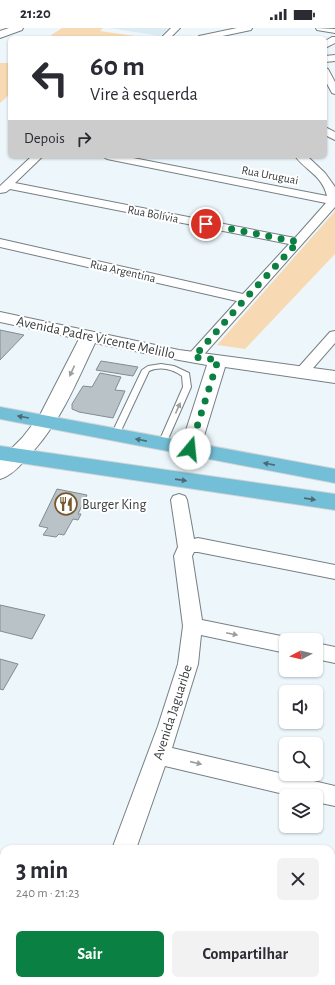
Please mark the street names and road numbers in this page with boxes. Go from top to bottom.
street label: Rua Uruguai [241,164,299,186]
street label: Rua Bolívia [126,203,180,225]
street label: Rua Argentina [89,258,157,284]
street label: Avenida Padre Vicente Melillo [15,314,176,362]
street label: Avenida Jaguaribe [151,663,195,762]

